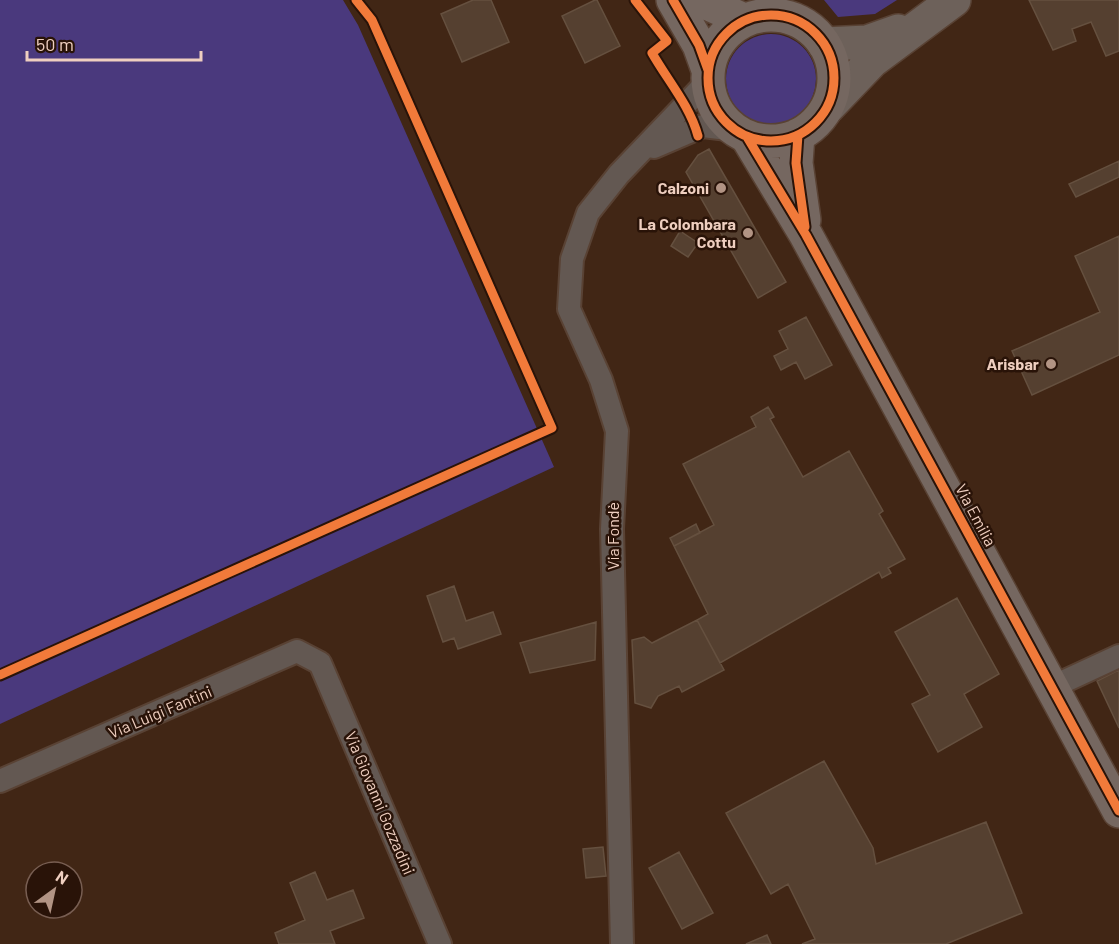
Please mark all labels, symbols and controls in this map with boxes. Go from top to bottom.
scale bar [27,24,201,62]
text: 50 m [36,33,74,55]
place label: Calzoni [658,178,709,197]
marker: Calzoni [714,181,728,195]
place label: La Colombara Cottu [638,214,736,251]
marker: La Colombara Cottu [741,226,755,240]
place label: Arisbar [986,354,1039,373]
marker: Arisbar [1044,357,1058,371]
street label: Via Emilia [952,480,1001,549]
street label: Via Fondè [603,502,622,570]
street label: Via Luigi Fantini [105,681,214,742]
street label: Via Giovanni Gozzadini [342,728,419,877]
north arrow [24,860,84,920]
text: N [53,866,72,888]

